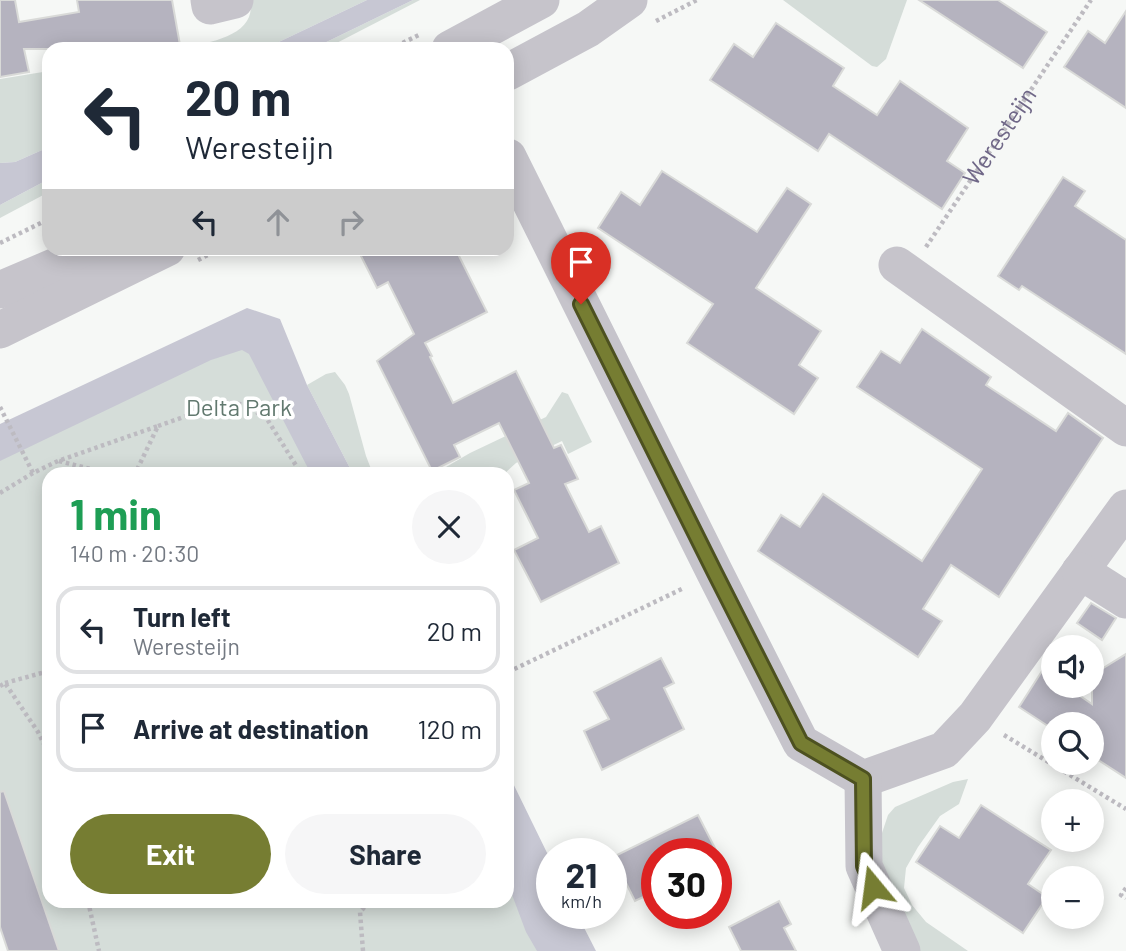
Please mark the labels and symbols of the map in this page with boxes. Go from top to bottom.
street label: Weresteijn [956,81,1042,190]
pin [551,232,611,304]
park label: Delta Park [186,392,292,421]
speed limit sign: 30 [641,838,732,929]
position arrow [836,850,910,924]

